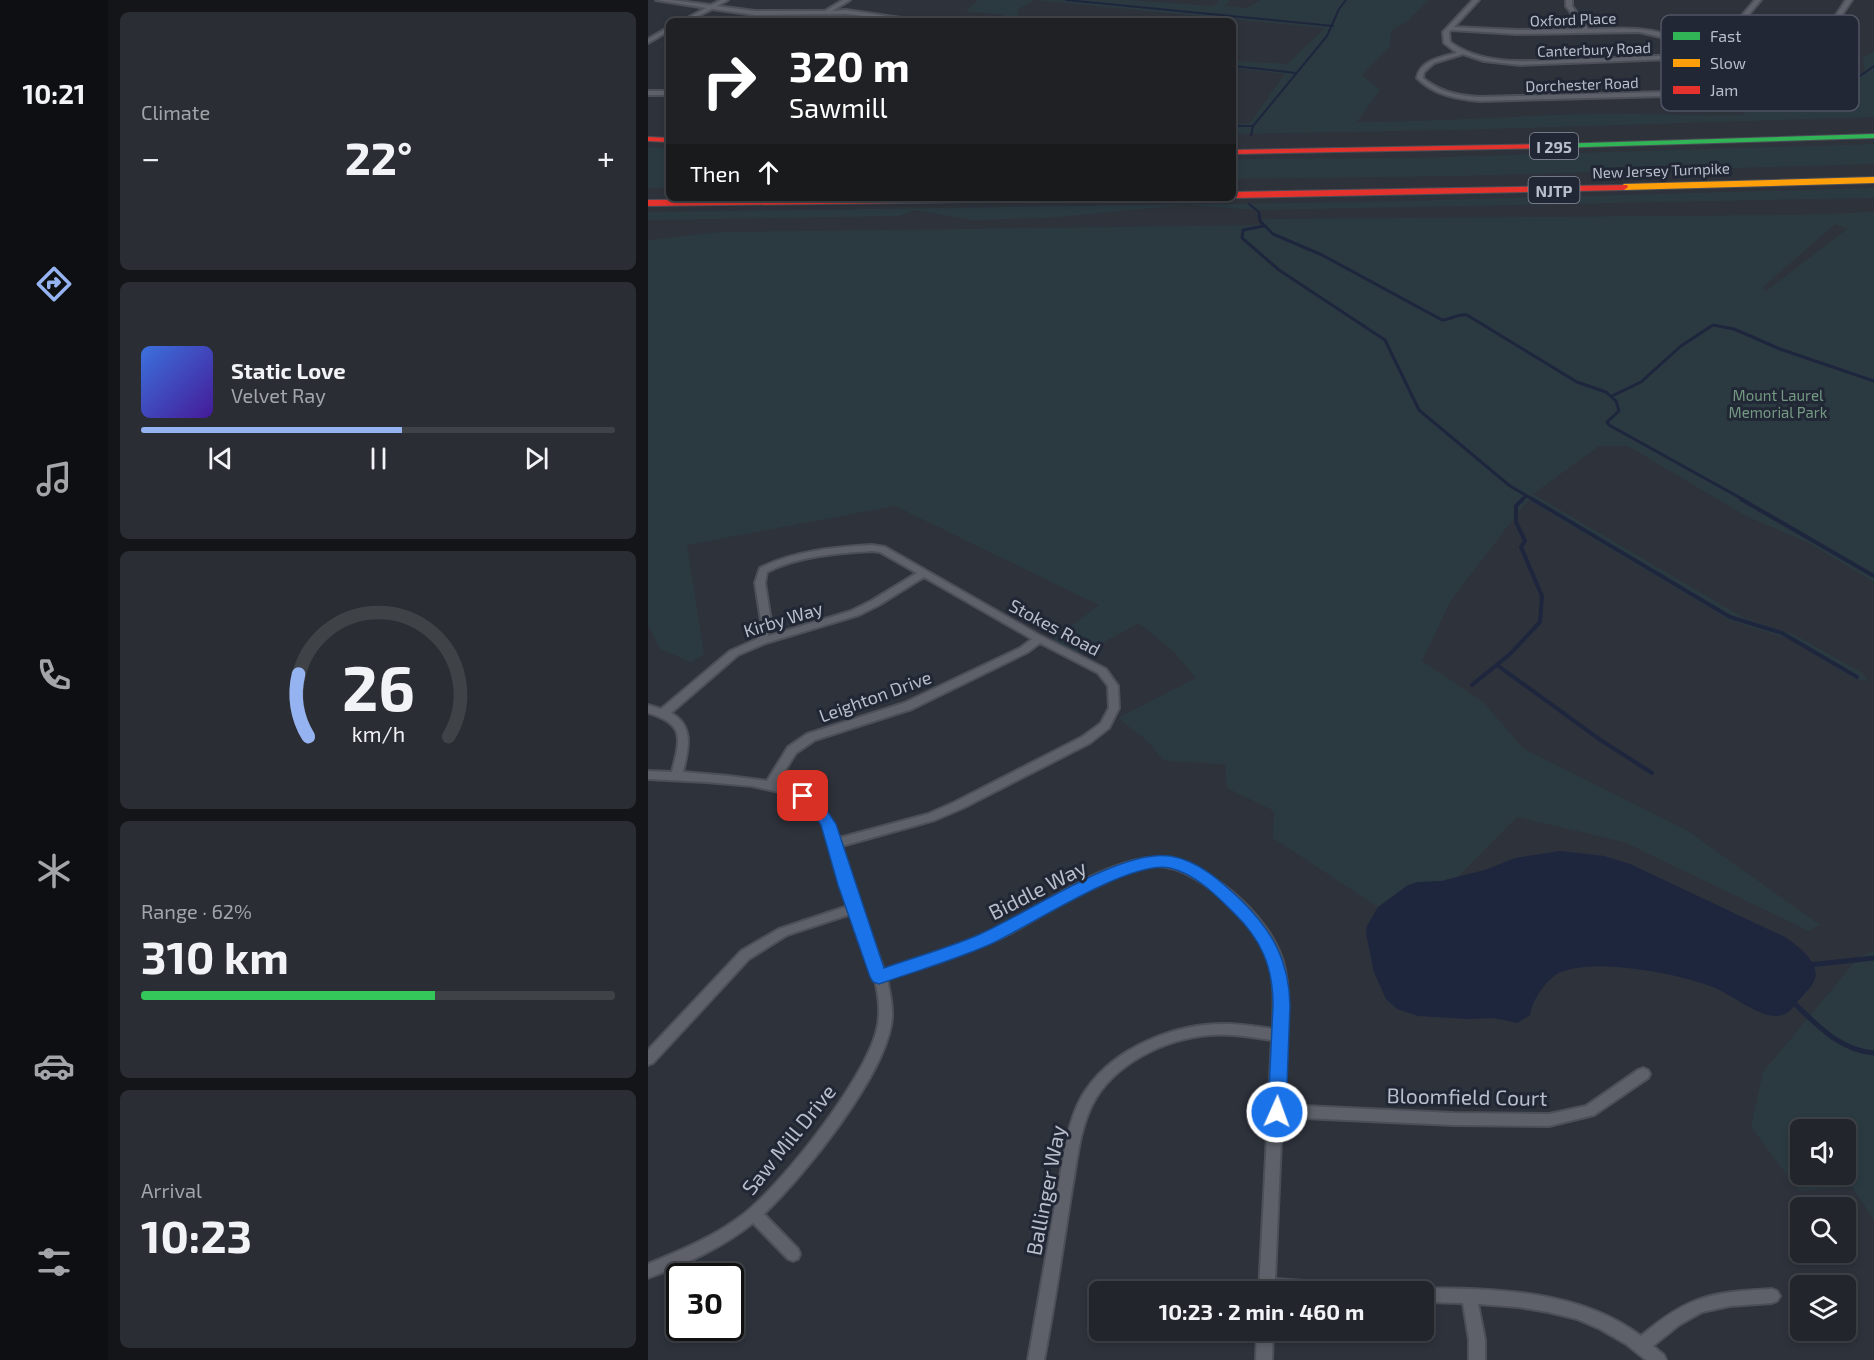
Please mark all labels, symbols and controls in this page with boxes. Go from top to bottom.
street label: Oxford Place [1529,8,1617,30]
legend [1661,15,1859,111]
text: Fast [1710,26,1741,45]
street label: Canterbury Road [1537,38,1651,60]
text: 320 m [789,40,910,90]
icon: right [690,42,768,120]
text: Slow [1710,53,1746,72]
street label: Dorchester Road [1525,73,1639,95]
text: 10:21 [23,77,86,109]
text: Jam [1710,80,1738,99]
text: Sawmill [789,91,888,123]
text: Climate [141,100,210,124]
text: 22° [345,130,412,184]
road number: I 295 [1530,133,1578,159]
text: − [141,137,160,177]
text: + [597,137,615,177]
icon: ahead [752,156,785,189]
street label: New Jersey Turnpike [1592,159,1730,181]
text: Then [690,160,740,186]
road number: NJTP [1528,177,1580,203]
icon: directions [33,263,75,305]
text: Static Love [231,357,346,383]
text: Velvet Ray [231,383,326,407]
park label: Mount Laurel Memorial Park [1729,386,1828,421]
icon: previous [204,442,237,475]
icon: pause [362,442,395,475]
icon: next [520,442,553,475]
icon: music [33,458,75,500]
street label: Stokes Road [1006,594,1104,660]
street label: Kirby Way [741,596,826,641]
text: 26 [341,649,415,724]
icon: phone [33,654,75,696]
street label: Leighton Drive [816,665,934,727]
text: km/h [351,721,405,746]
pin [777,770,828,821]
icon: arrive [786,779,819,812]
icon: climate [33,850,75,892]
street label: Biddle Way [984,854,1090,924]
text: Range · 62% [141,899,252,923]
text: 310 km [141,929,289,983]
icon: car [33,1045,75,1087]
street label: Saw Mill Drive [736,1079,840,1199]
position arrow [1245,1080,1309,1144]
street label: Bloomfield Court [1386,1082,1548,1110]
map controls [1790,1119,1856,1341]
button: sound [1790,1119,1856,1185]
street label: Ballinger Way [1020,1123,1070,1257]
text: Arrival [141,1178,202,1202]
button: search [1790,1197,1856,1263]
text: 10:23 [141,1208,252,1262]
icon: filters [33,1241,75,1283]
speed limit sign: 30 [666,1263,744,1341]
button: layers [1790,1275,1856,1341]
text: 10:23 · 2 min · 460 m [1159,1298,1364,1324]

